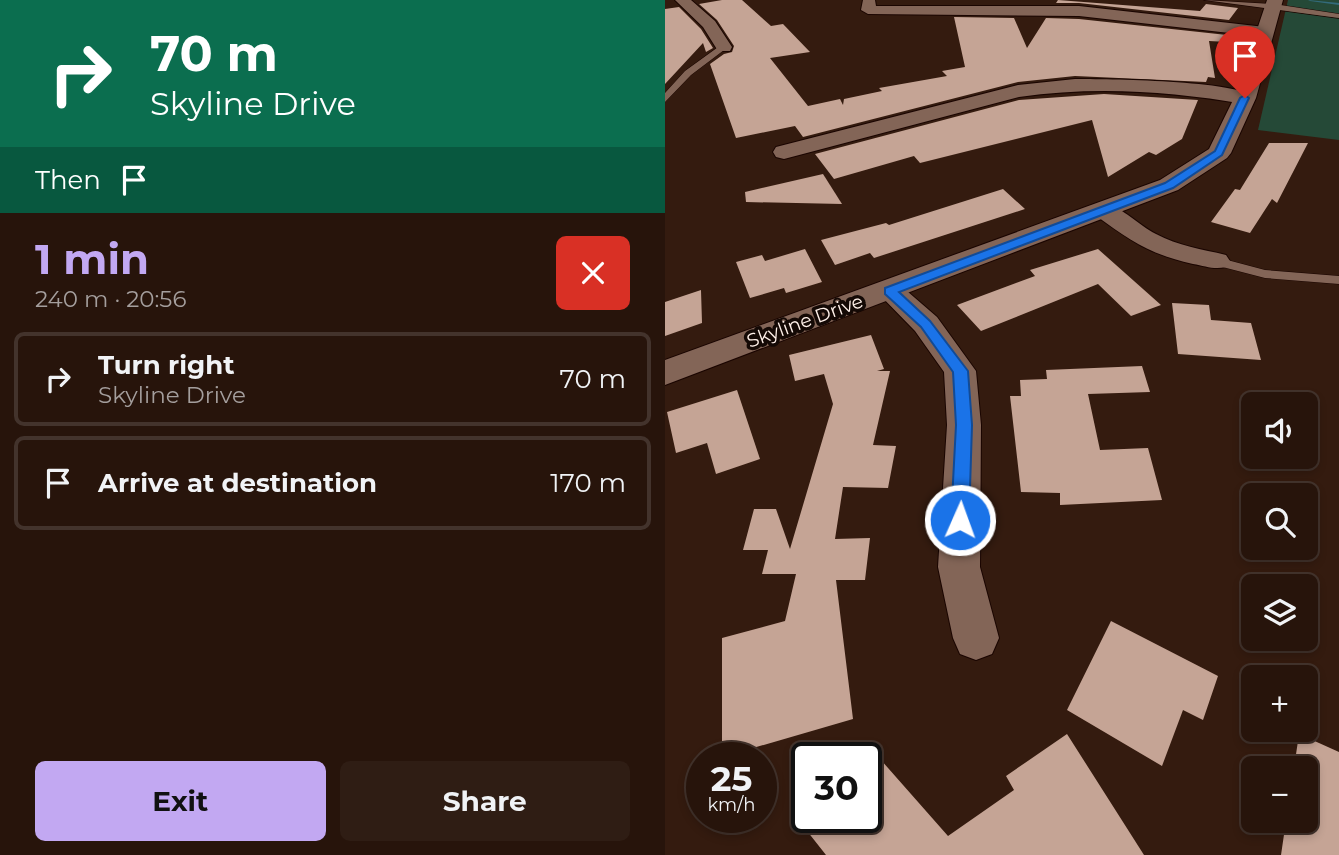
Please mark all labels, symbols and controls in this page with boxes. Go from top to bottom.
text: 70 m [150,24,278,83]
pin [1215,26,1275,98]
icon: right [35,28,126,119]
icon: arrive [1226,37,1264,75]
text: Skyline Drive [150,84,356,123]
icon: arrive [115,161,153,199]
text: Then [35,164,101,196]
text: 1 min [35,233,149,285]
button: close [556,236,630,310]
text: 240 m · 20:56 [35,285,186,313]
street label: Skyline Drive [744,289,866,353]
text: Turn right [98,349,234,381]
icon: right [39,360,77,398]
text: 70 m [560,363,626,395]
text: Skyline Drive [98,381,246,409]
map controls [1241,392,1318,833]
button: sound [1241,392,1318,469]
icon: arrive [39,464,77,502]
text: Arrive at destination [98,467,377,499]
text: 170 m [550,467,626,499]
position arrow [923,483,997,557]
button: search [1241,483,1318,560]
button: layers [1241,574,1318,651]
button: + [1241,665,1318,742]
speed limit sign: 30 [791,742,882,833]
button: − [1241,756,1318,833]
text: 25 [711,757,752,800]
button: Exit [35,761,326,841]
button: Share [340,761,630,841]
text: km/h [707,794,756,816]

